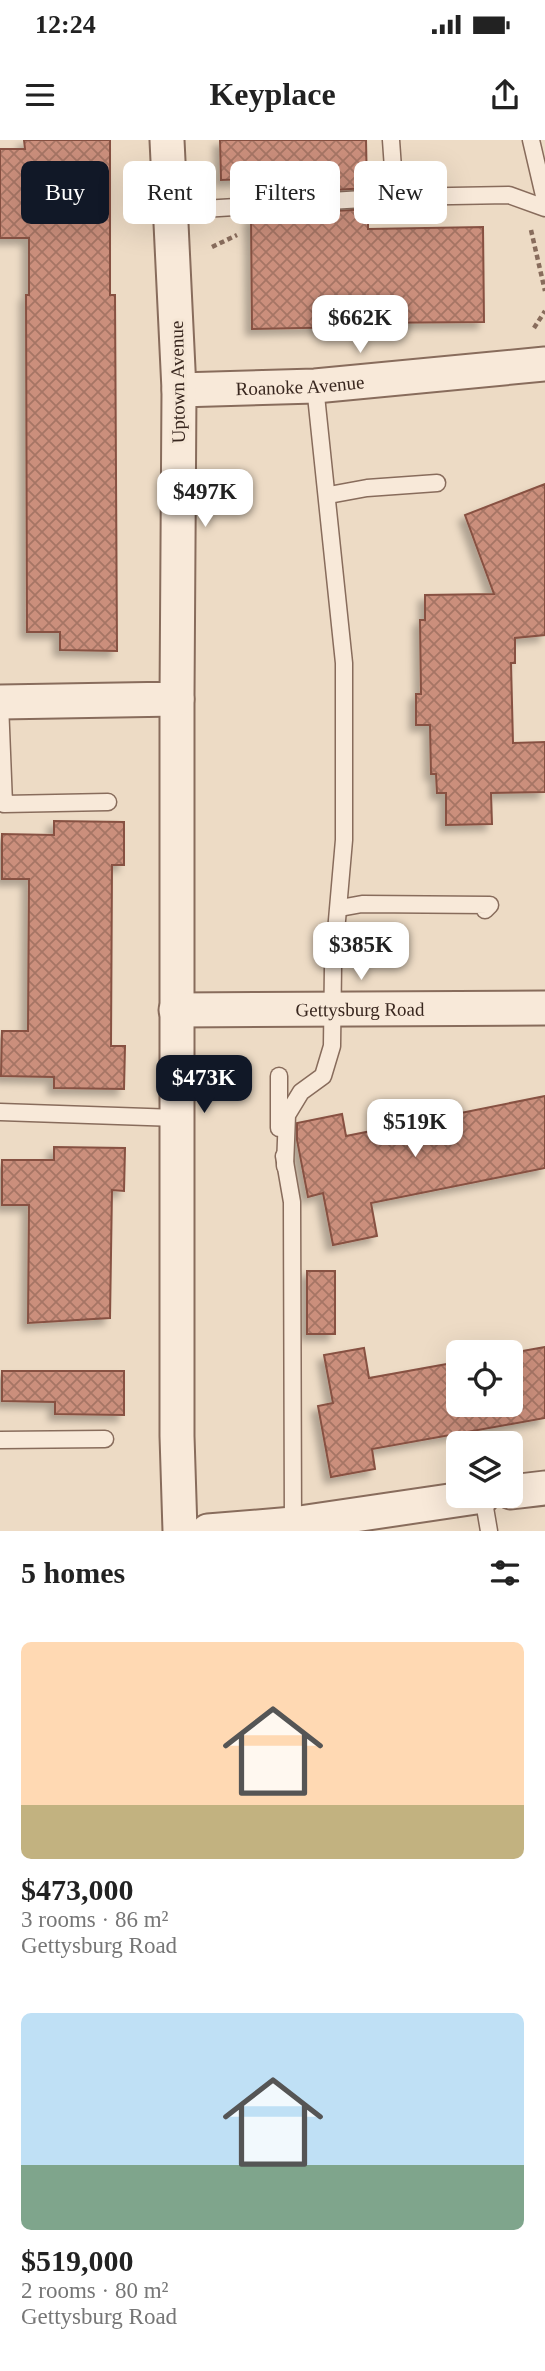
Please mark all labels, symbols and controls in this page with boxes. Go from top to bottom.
text: 12:24 [35,10,96,39]
icon: menu [21,76,59,114]
text: Keyplace [209,76,336,112]
icon: share [486,76,524,114]
chip: Buy [21,161,109,224]
chip: Rent [123,161,216,224]
chip: Filters [230,161,340,224]
chip: New [354,161,447,224]
pin: $662K [311,296,409,355]
text: $662K [328,305,392,330]
street label: Uptown Avenue [166,321,189,443]
street label: Roanoke Avenue [235,371,365,399]
pin: $497K [156,470,254,529]
text: $497K [173,479,237,504]
pin: $385K [312,922,410,982]
text: $385K [329,932,393,957]
street label: Gettysburg Road [295,999,425,1020]
pin: $473K [155,1056,253,1115]
text: $473K [172,1065,236,1090]
pin: $519K [366,1100,464,1159]
text: $519K [383,1109,447,1134]
map controls [446,1340,523,1508]
button: locate [446,1340,523,1417]
button: layers [446,1431,523,1508]
icon: filters [486,1554,524,1592]
text: 5 homes [21,1556,125,1589]
icon: home [210,1688,336,1814]
text: $473,000 [21,1873,134,1906]
text: 3 rooms · 86 m² [21,1907,168,1932]
text: Gettysburg Road [21,1933,177,1958]
icon: home [210,2059,336,2185]
text: $519,000 [21,2244,134,2277]
text: 2 rooms · 80 m² [21,2278,168,2303]
text: Gettysburg Road [21,2304,177,2329]

